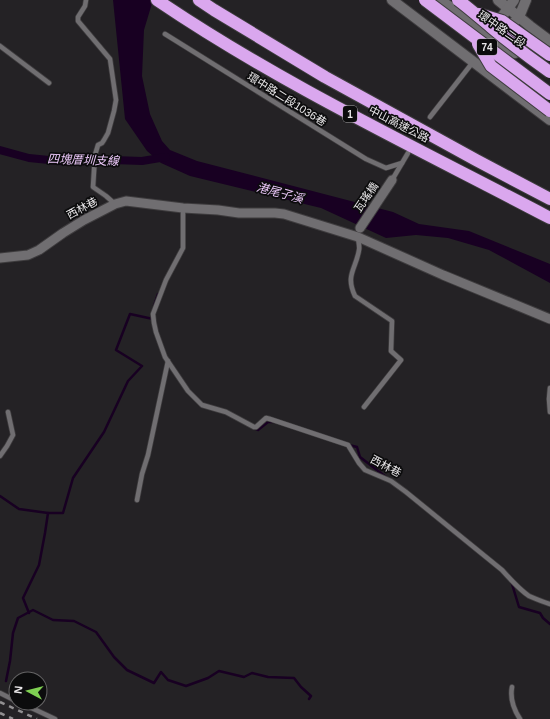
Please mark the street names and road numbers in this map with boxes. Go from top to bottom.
street label: 環中路二段 [476,8,528,50]
road number: 74 [477,39,497,55]
street label: 環中路二段1036巷 [245,70,329,128]
street label: 中山高速公路 [367,104,431,144]
road number: 1 [343,106,357,122]
street label: 瓦瑤橋 [352,180,380,214]
street label: 西林巷 [65,195,99,221]
street label: 西林巷 [369,453,403,479]

